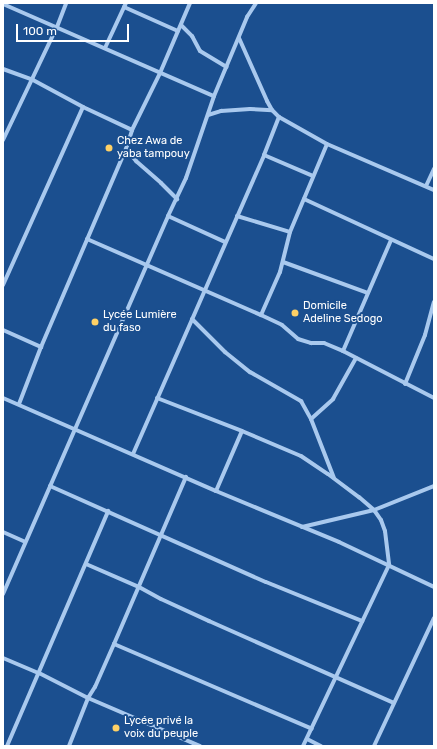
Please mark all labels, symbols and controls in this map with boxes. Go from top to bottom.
scale bar [18,16,131,42]
text: 100 m [23,24,57,38]
place label: Chez Awa de yaba tampouy [117,135,190,161]
marker: Chez Awa de yaba tampouy [104,143,114,153]
place label: Domicile Adeline Sedogo [303,300,383,326]
marker: Domicile Adeline Sedogo [290,308,300,318]
place label: Lycée Lumière du faso [103,309,177,335]
marker: Lycée Lumière du faso [90,317,100,327]
place label: Lycée privé la voix du peuple [124,715,198,741]
marker: Lycée privé la voix du peuple [111,723,121,733]

